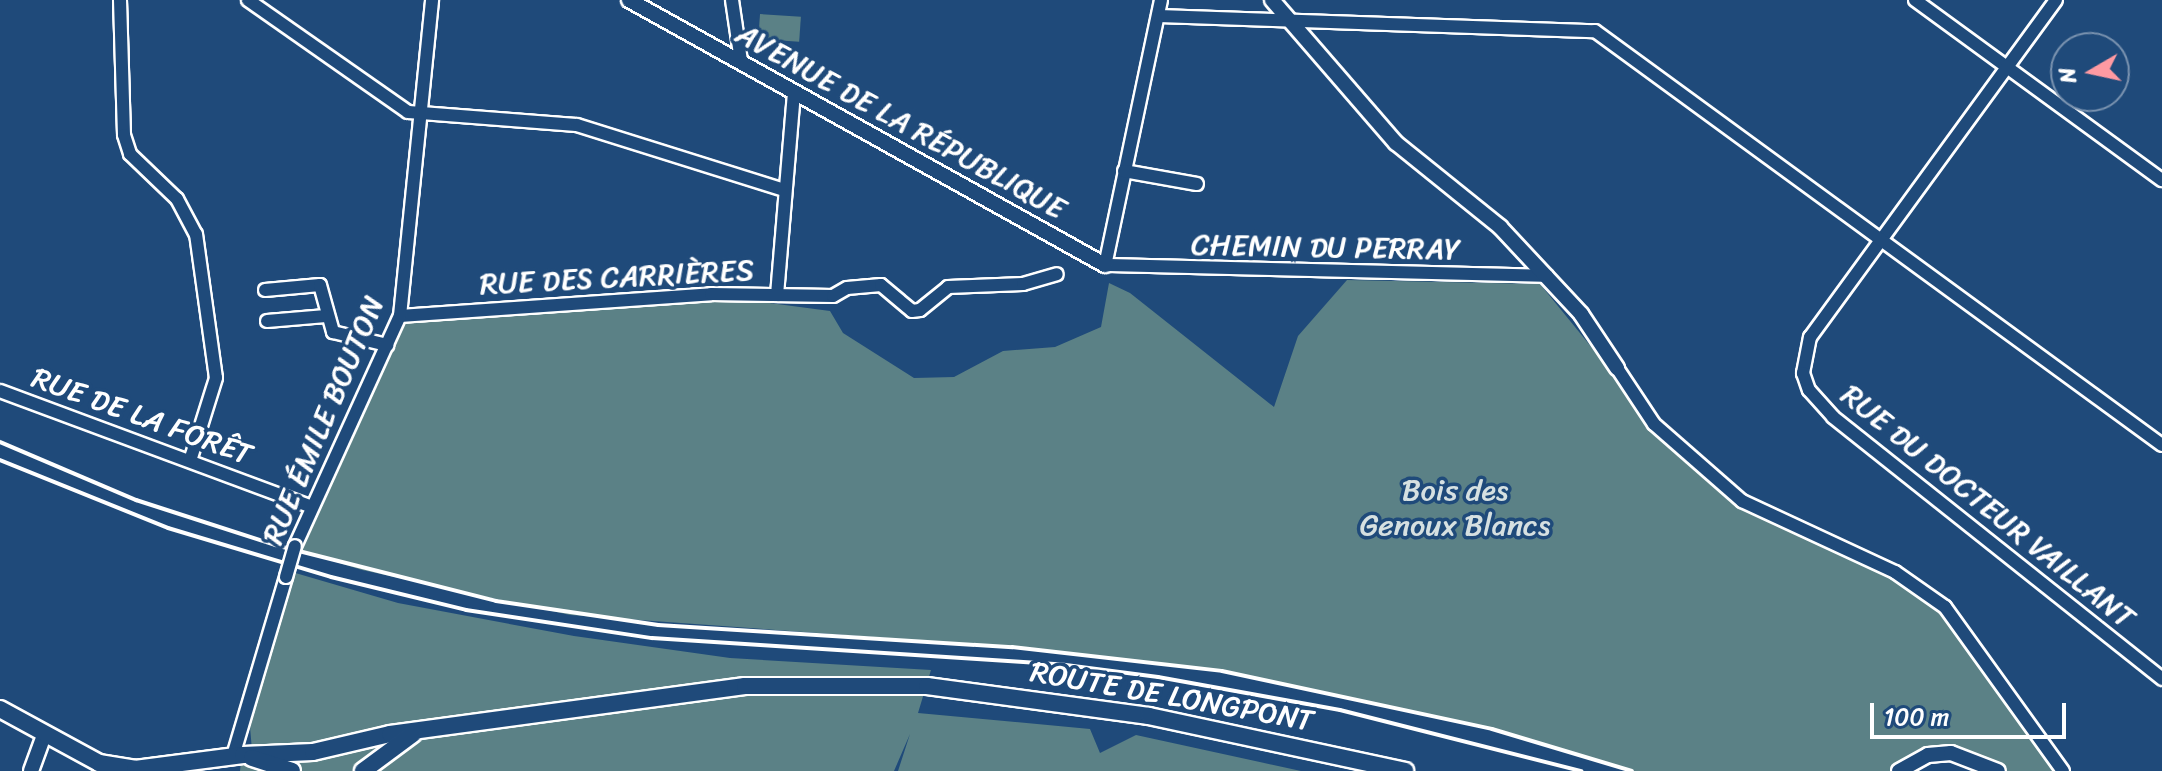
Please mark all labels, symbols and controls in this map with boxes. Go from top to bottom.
street label: AVENUE DE LA RÉPUBLIQUE [730,15,1072,227]
north arrow [2050,32,2130,112]
text: N [2047,65,2088,86]
street label: CHEMIN DU PERRAY [1191,227,1461,267]
street label: RUE DES CARRIÈRES [477,252,757,302]
street label: RUE ÉMILE BOUTON [254,289,392,551]
street label: RUE DE LA FORÊT [27,359,257,473]
street label: RUE DU DOCTEUR VAILLANT [1834,377,2142,635]
park label: Bois des Genoux Blancs [1359,472,1551,542]
street label: ROUTE DE LONGPONT [1028,653,1316,739]
scale bar [1874,687,2070,737]
text: 100 m [1884,696,1949,738]

